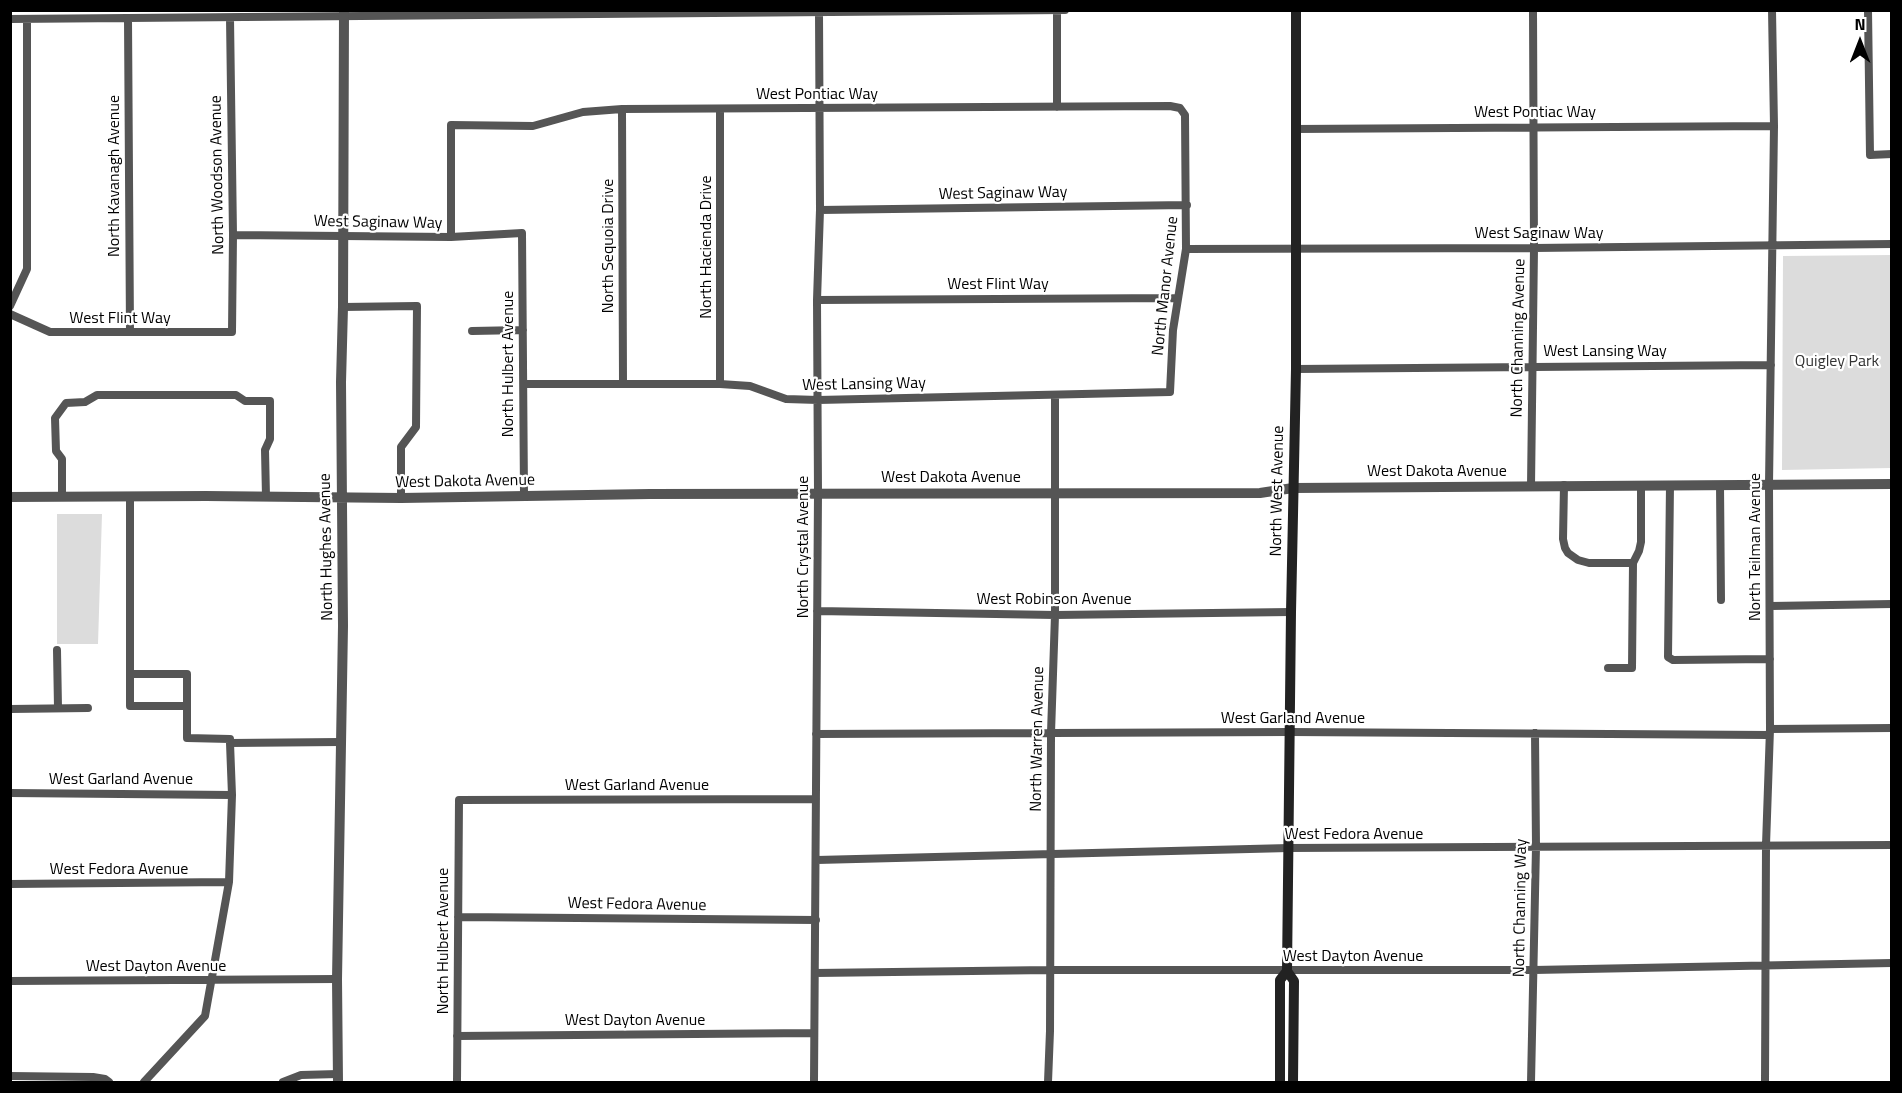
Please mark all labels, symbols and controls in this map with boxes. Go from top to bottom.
north arrow [1830,12,1890,72]
text: N [1854,12,1866,36]
street label: West Pontiac Way [756,85,878,105]
street label: North Kavanagh Avenue [105,95,125,257]
street label: North Woodson Avenue [207,95,229,255]
street label: West Pontiac Way [1474,103,1596,123]
street label: North Hacienda Drive [697,175,717,319]
street label: North Sequoia Drive [599,179,619,313]
street label: West Saginaw Way [938,183,1068,205]
street label: West Saginaw Way [313,212,443,234]
street label: North Manor Avenue [1149,215,1183,357]
street label: West Saginaw Way [1475,224,1603,244]
street label: North Channing Avenue [1508,258,1530,418]
street label: West Flint Way [947,275,1049,295]
street label: North Hulbert Avenue [499,291,519,437]
street label: West Flint Way [69,309,171,329]
street label: West Lansing Way [1543,342,1667,362]
park label: Quigley Park [1795,352,1879,372]
street label: West Lansing Way [802,374,926,396]
street label: North West Avenue [1267,425,1289,557]
street label: West Dakota Avenue [1367,462,1507,482]
street label: West Dakota Avenue [881,468,1021,488]
street label: West Dakota Avenue [395,471,535,493]
street label: North Hughes Avenue [316,473,338,621]
street label: North Teilman Avenue [1746,473,1766,621]
street label: North Crystal Avenue [794,476,814,618]
street label: West Robinson Avenue [976,590,1132,610]
street label: North Warren Avenue [1027,666,1049,812]
street label: West Garland Avenue [1221,709,1365,729]
street label: West Garland Avenue [49,770,193,790]
street label: West Garland Avenue [565,776,709,796]
street label: West Fedora Avenue [1285,825,1423,845]
street label: North Channing Way [1510,839,1532,977]
street label: West Fedora Avenue [50,860,188,880]
street label: North Hulbert Avenue [434,868,454,1014]
street label: West Fedora Avenue [567,894,707,916]
street label: West Dayton Avenue [1283,947,1423,967]
street label: West Dayton Avenue [86,957,226,977]
street label: West Dayton Avenue [565,1011,705,1031]

